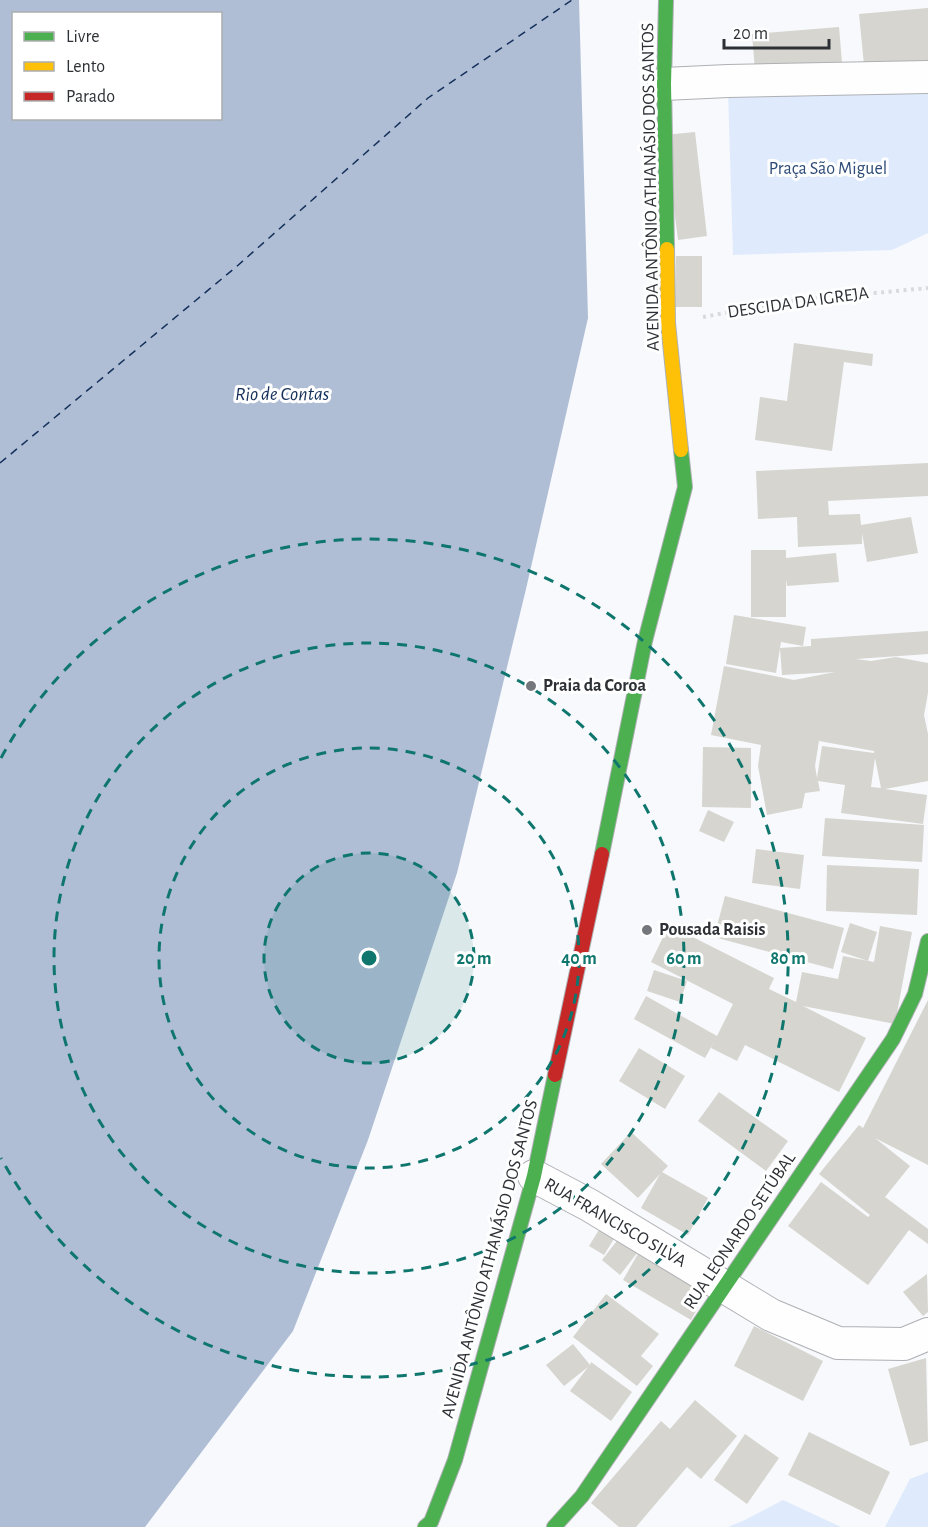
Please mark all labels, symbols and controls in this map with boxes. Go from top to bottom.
legend [12,12,222,120]
scale bar [724,12,829,50]
street label: AVENIDA ANTÔNIO ATHANÁSIO DOS SANTOS [636,23,663,351]
text: 20 m [733,25,768,43]
text: Livre [66,28,100,46]
text: Lento [66,58,105,76]
text: Parado [66,88,115,106]
park label: Praça São Miguel [769,160,887,178]
street label: DESCIDA DA IGREJA [726,284,870,322]
water label: Rio de Contas [235,384,330,404]
place label: Praia da Coroa [543,677,646,695]
marker: Praia da Coroa [524,679,538,693]
place label: Pousada Raisis [659,921,765,939]
marker: Pousada Raisis [640,923,654,937]
centre of rings [359,948,379,968]
text: 20 m [456,950,492,968]
text: 40 m [561,950,597,968]
text: 60 m [666,950,702,968]
text: 80 m [770,950,806,968]
street label: AVENIDA ANTÔNIO ATHANÁSIO DOS SANTOS [436,1097,541,1420]
street label: RUA LEONARDO SETÚBAL [678,1147,799,1313]
street label: RUA FRANCISCO SILVA [541,1175,690,1271]

